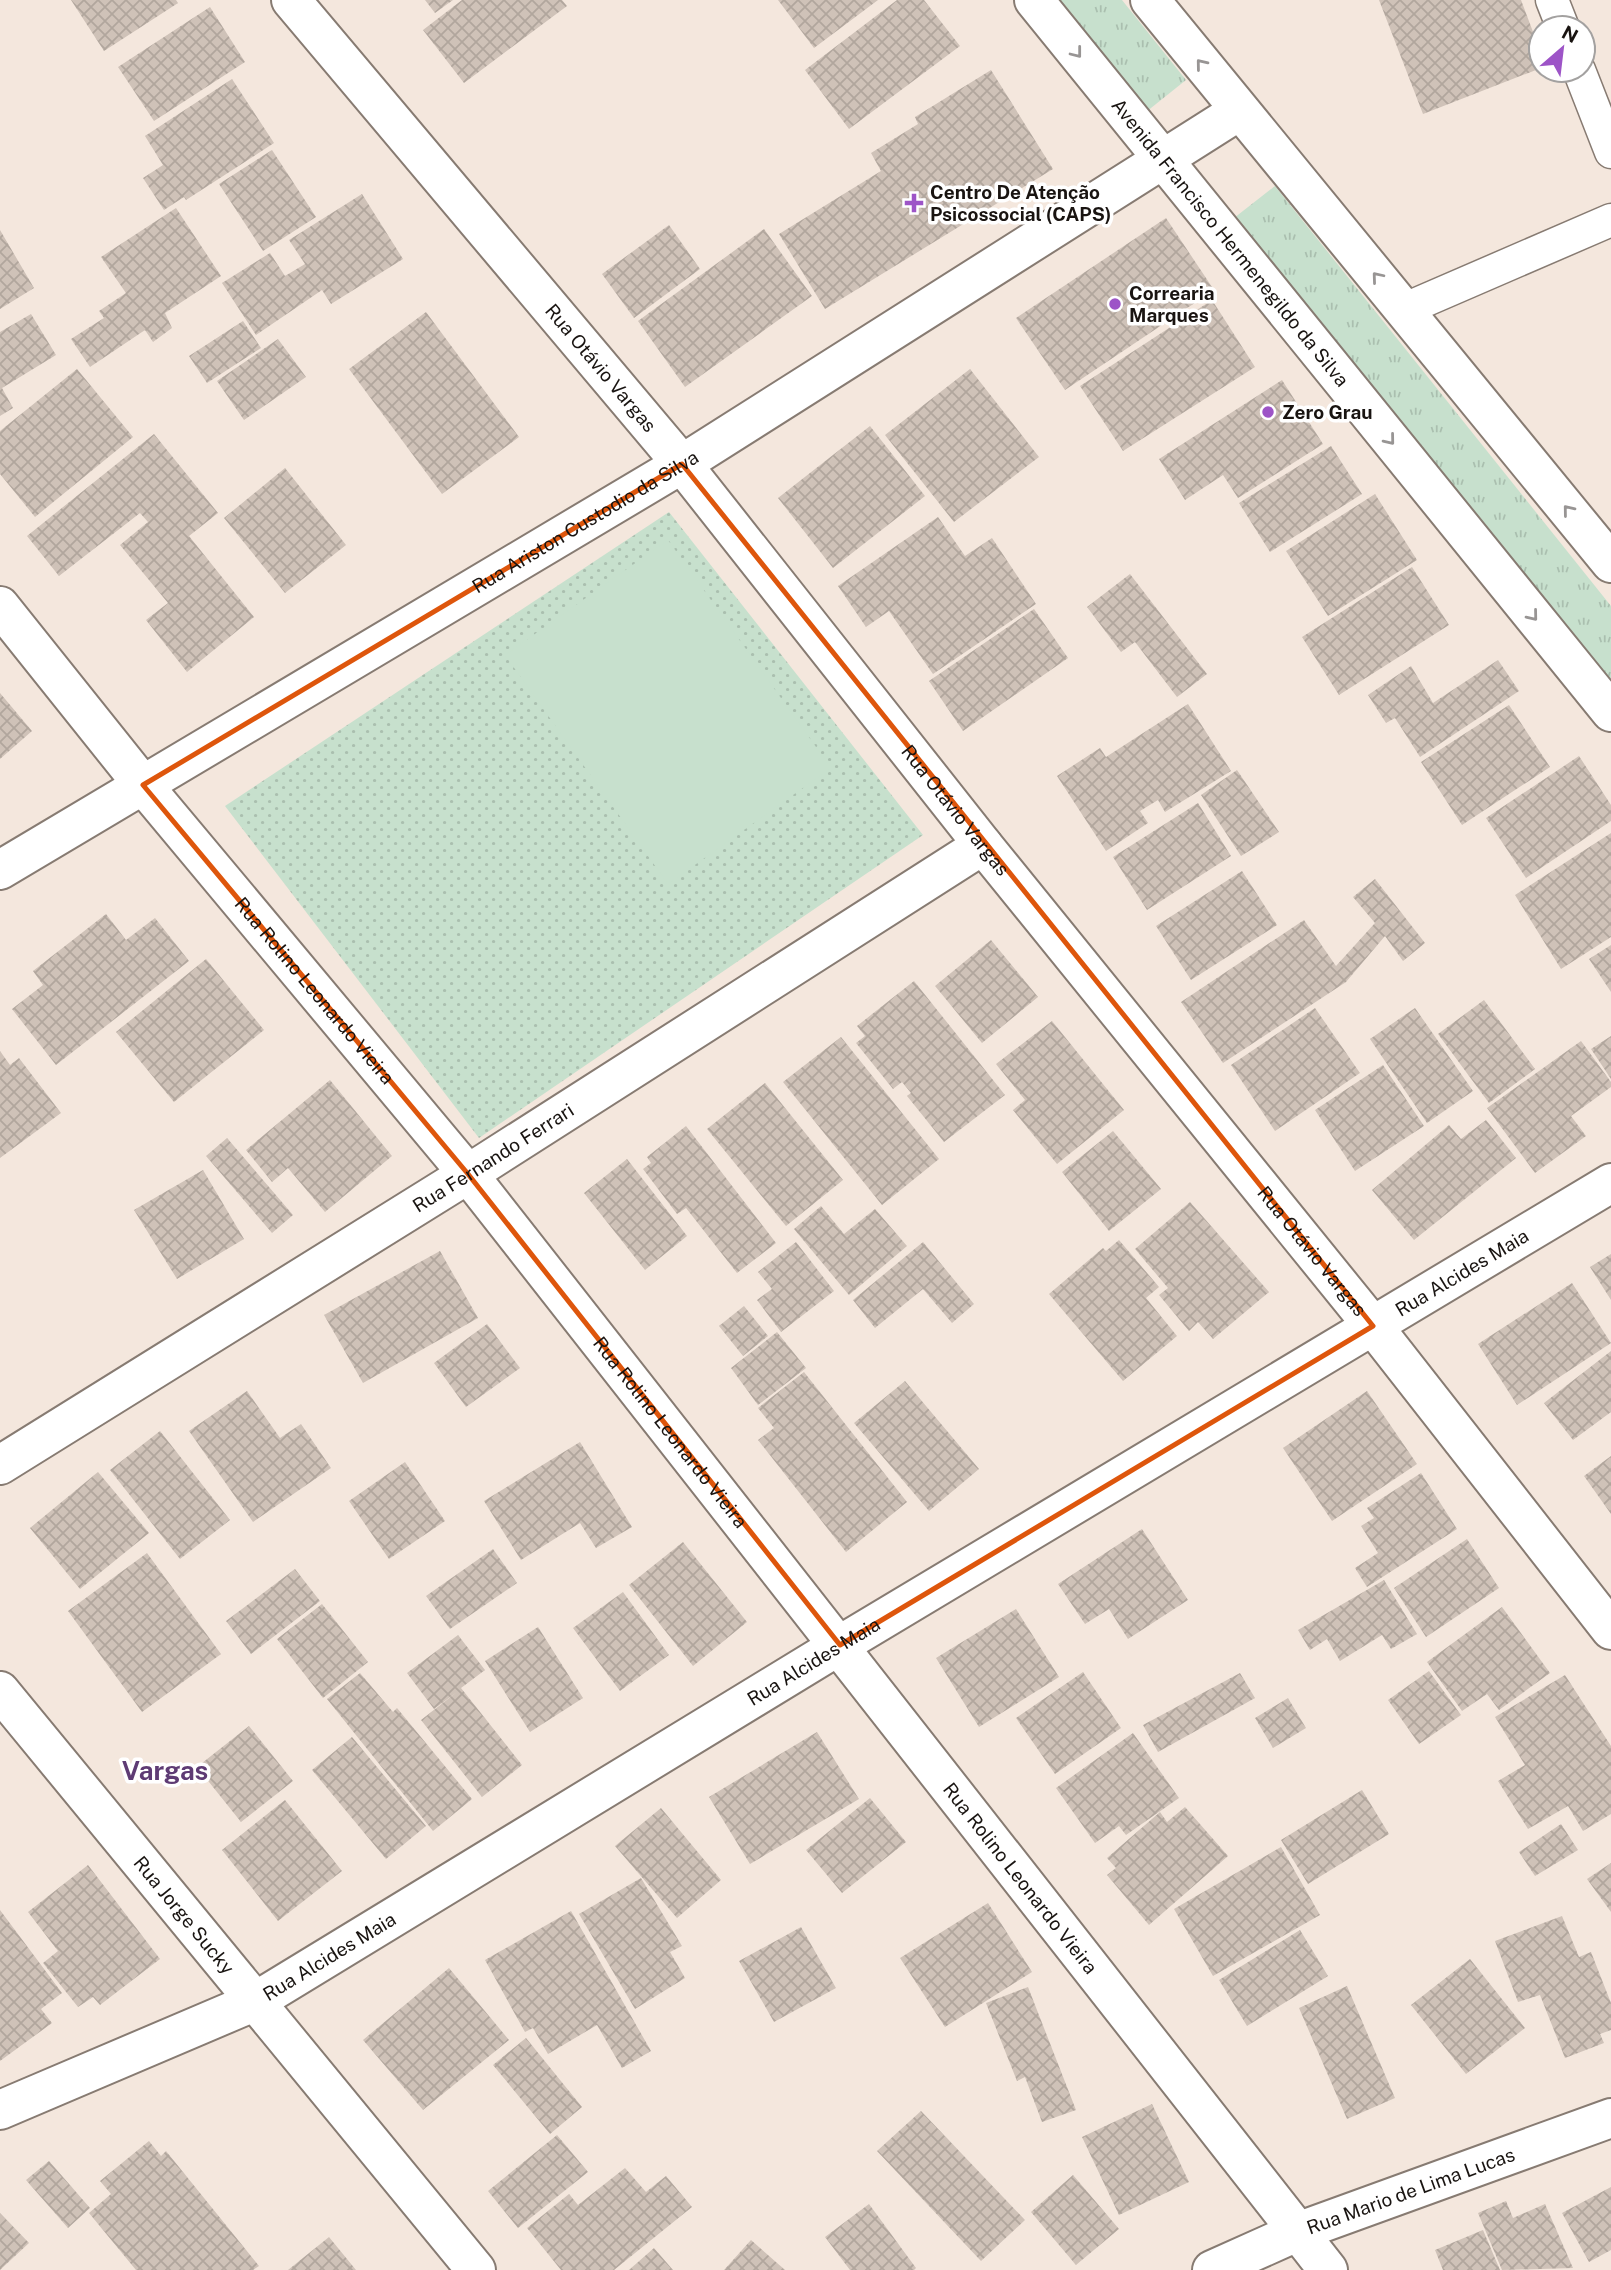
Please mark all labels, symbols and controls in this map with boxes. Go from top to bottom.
north arrow [1527,14,1597,84]
text: N [1558,21,1582,47]
one-way arrow [1068,46,1081,58]
one-way arrow [1197,59,1210,71]
street label: Avenida Francisco Hermenegildo da Silva [1107,94,1353,391]
place label: Centro De Atenção Psicossocial (CAPS) [930,181,1111,225]
marker: Centro De Atenção Psicossocial (CAPS) [904,193,924,213]
one-way arrow [1373,273,1385,286]
place label: Correaria Marques [1129,282,1215,326]
marker: Correaria Marques [1107,296,1123,312]
street label: Rua Otávio Vargas [541,299,661,436]
place label: Zero Grau [1282,401,1373,423]
marker: Zero Grau [1260,404,1276,420]
one-way arrow [1381,432,1394,444]
street label: Rua Ariston Custodio da Silva [468,446,702,597]
one-way arrow [1564,505,1576,518]
one-way arrow [1525,608,1537,621]
street label: Rua Otávio Vargas [897,740,1014,880]
street label: Rua Rolino Leonardo Vieira [230,893,399,1088]
street label: Rua Fernando Ferrari [409,1099,578,1217]
street label: Rua Otávio Vargas [1253,1182,1371,1320]
street label: Rua Alcides Maia [1391,1224,1532,1321]
street label: Rua Rolino Leonardo Vieira [589,1332,752,1532]
street label: Rua Alcides Maia [743,1613,884,1710]
district label: Vargas [122,1755,208,1786]
street label: Rua Rolino Leonardo Vieira [939,1778,1102,1978]
street label: Rua Jorge Sucky [129,1852,239,1978]
street label: Rua Alcides Maia [259,1908,400,2005]
street label: Rua Mario de Lima Lucas [1304,2143,1518,2239]

